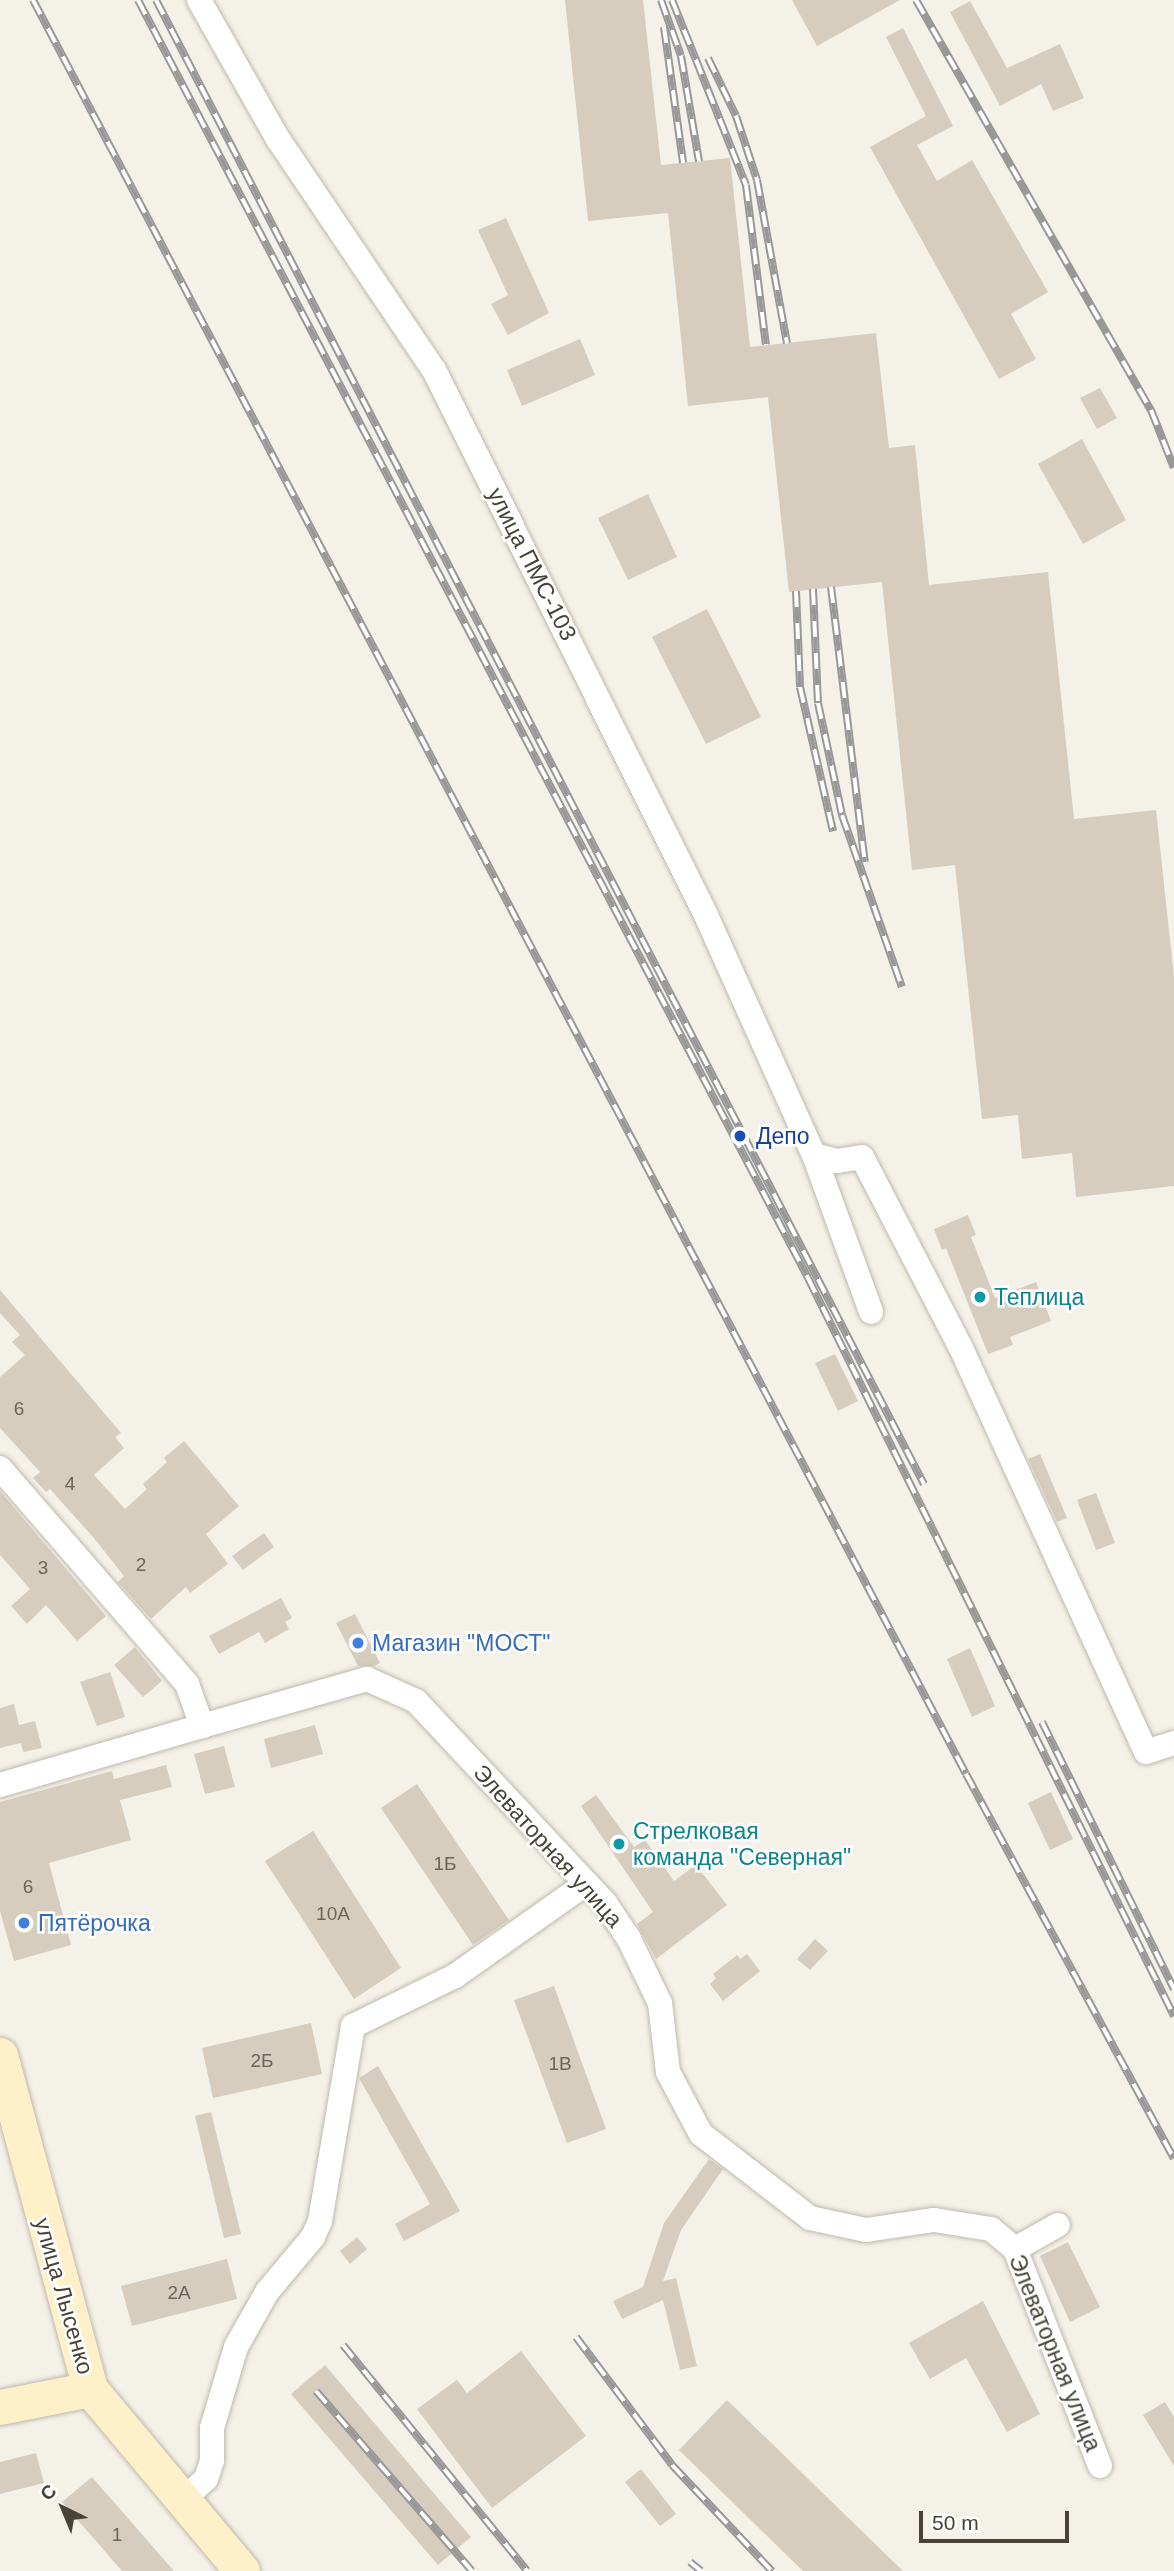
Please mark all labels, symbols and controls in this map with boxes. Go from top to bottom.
street label: улица ПМС-103 [482,483,582,645]
place label: Депо [756,1122,810,1150]
marker: Депо [730,1126,750,1146]
place label: Теплица [994,1283,1084,1311]
marker: Теплица [972,1289,988,1305]
house number: 6 [14,1398,24,1420]
house number: 4 [65,1473,75,1495]
house number: 2 [136,1554,146,1576]
house number: 3 [38,1557,48,1579]
place label: Магазин "МОСТ" [372,1629,550,1657]
marker: Магазин "МОСТ" [350,1635,366,1651]
street label: Элеваторная улица [468,1759,628,1933]
place label: Стрелковая команда "Северная" [633,1817,851,1871]
marker: Стрелковая команда "Северная" [611,1836,627,1852]
house number: 1Б [433,1853,457,1875]
house number: 6 [23,1876,33,1898]
house number: 10А [316,1903,350,1925]
place label: Пятёрочка [38,1909,151,1937]
marker: Пятёрочка [16,1915,32,1931]
house number: 2Б [250,2050,274,2072]
house number: 1В [548,2053,572,2075]
street label: улица Лысенко [28,2215,100,2377]
street label: Элеваторная улица [1003,2251,1107,2455]
house number: 2А [167,2282,191,2304]
north arrow [28,2473,98,2543]
text: С [36,2480,61,2505]
scale bar [922,2498,1072,2542]
text: 50 m [932,2511,979,2534]
house number: 1 [112,2524,122,2546]

